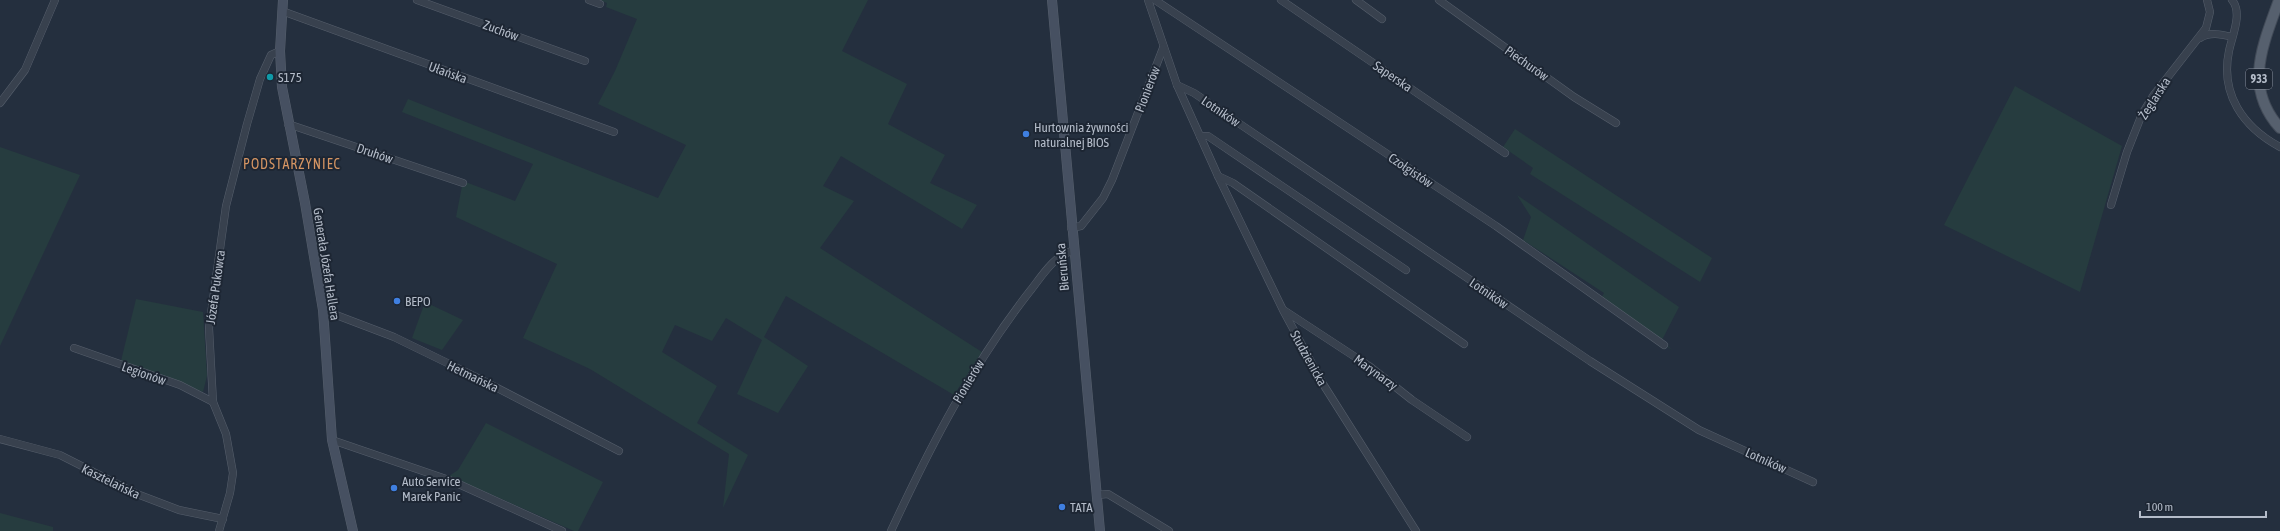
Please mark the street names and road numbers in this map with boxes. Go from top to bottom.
street label: Zuchów [481,17,521,44]
street label: Piechurów [1502,43,1552,84]
street label: Saperska [1370,58,1415,95]
street label: Ułańska [427,59,469,86]
street label: Pionierów [1132,64,1163,114]
road number: 933 [2246,69,2272,89]
street label: Żeglarska [2135,74,2174,122]
street label: Lotników [1199,93,1243,130]
street label: Druhów [355,140,395,167]
street label: Czołgistów [1386,150,1436,191]
street label: Generała Józefa Hallera [310,207,343,321]
street label: Bieruńska [1053,242,1072,291]
street label: Józefa Pukowca [203,249,228,325]
street label: Lotników [1467,275,1511,312]
street label: Studzienicka [1287,328,1330,389]
street label: Marynarzy [1351,352,1401,394]
street label: Pionierów [950,357,987,406]
street label: Hetmańska [445,358,501,395]
street label: Legionów [120,359,168,388]
street label: Lotników [1743,445,1789,476]
street label: Kasztelańska [79,461,142,502]

